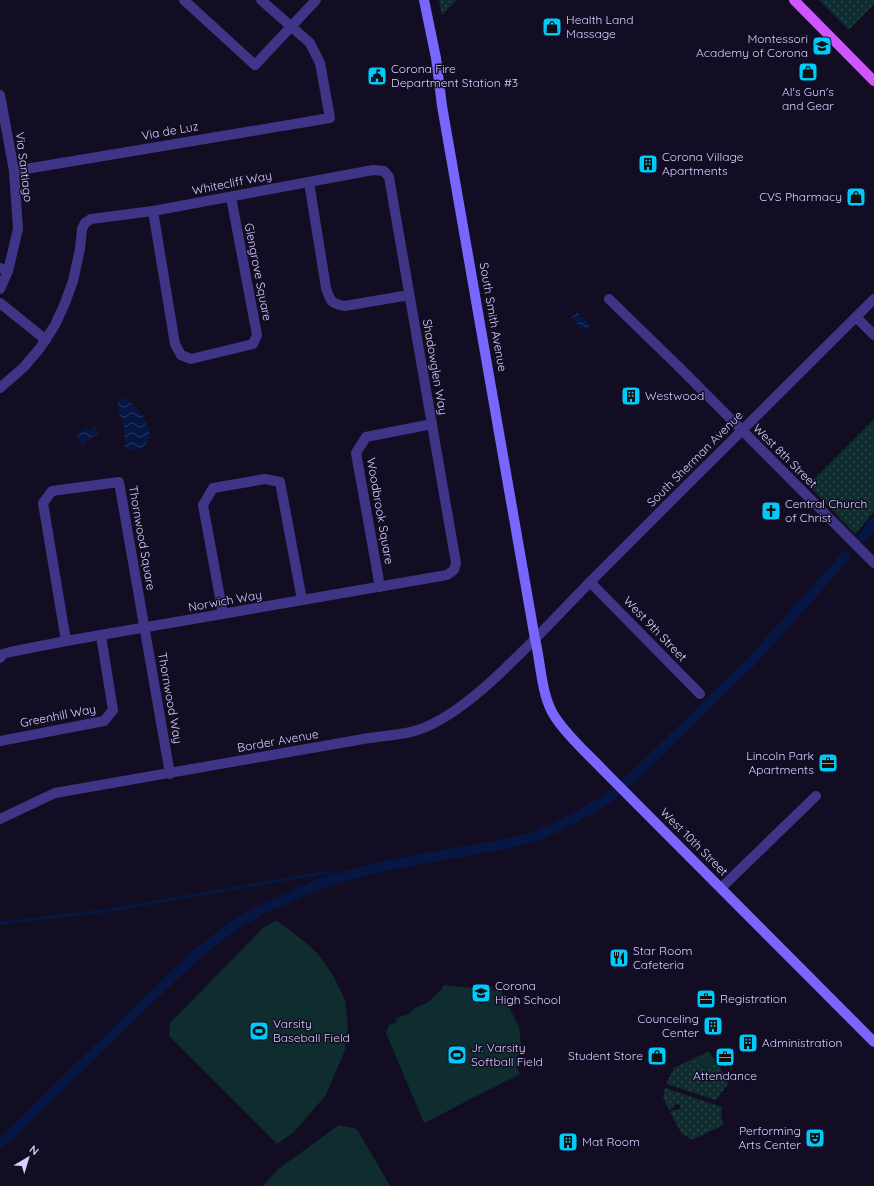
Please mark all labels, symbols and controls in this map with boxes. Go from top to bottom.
place label: Health Land Massage [566,12,634,41]
shop icon: Health Land Massage [541,16,563,38]
place label: Montessori Academy of Corona [696,31,808,60]
school or university icon: Montessori Academy of Corona [811,35,833,57]
place label: Corona Fire Department Station #3 [391,61,518,90]
shop icon: Al's Gun's and Gear [797,61,819,83]
public building icon: Corona Fire Department Station #3 [366,65,388,87]
place label: Al's Gun's and Gear [782,84,834,113]
street label: Via de Luz [140,118,200,143]
street label: Via Santiago [13,131,36,203]
place label: Corona Village Apartments [662,149,744,178]
building icon: Corona Village Apartments [637,153,659,175]
street label: Whitecliff Way [191,167,273,198]
shop icon: CVS Pharmacy [845,186,867,208]
place label: CVS Pharmacy [759,189,842,204]
street label: Glengrove Square [242,222,275,322]
street label: South Smith Avenue [477,261,511,373]
street label: Shadowglen Way [420,318,451,416]
building icon: Westwood [620,385,642,407]
place label: Westwood [645,388,704,403]
street label: South Sherman Avenue [644,407,746,510]
street label: West 8th Street [750,420,821,491]
street label: Woodbrook Square [364,456,397,566]
street label: Thornwood Square [126,484,159,592]
place label: Central Church of Christ [785,496,867,525]
church icon: Central Church of Christ [760,500,782,522]
street label: Norwich Way [187,587,263,614]
street label: West 9th Street [621,593,690,664]
street label: Thornwood Way [155,651,186,745]
street label: Greenhill Way [19,701,97,730]
street label: Border Avenue [236,726,320,755]
place label: Lincoln Park Apartments [746,748,814,777]
office icon: Lincoln Park Apartments [817,752,839,774]
street label: West 10th Street [657,805,731,879]
place label: Star Room Cafeteria [633,943,692,972]
restaurant icon: Star Room Cafeteria [608,947,630,969]
place label: Corona High School [495,978,561,1007]
school or university icon: Corona High School [470,982,492,1004]
office icon: Registration [695,988,717,1010]
place label: Registration [720,991,787,1006]
place label: Counceling Center [637,1011,699,1040]
building icon: Counceling Center [702,1015,724,1037]
place label: Varsity Baseball Field [273,1016,350,1045]
sports icon: Varsity Baseball Field [248,1020,270,1042]
building icon: Administration [737,1032,759,1054]
place label: Administration [762,1035,842,1050]
place label: Jr. Varsity Softball Field [471,1040,543,1069]
sports icon: Jr. Varsity Softball Field [446,1044,468,1066]
shop icon: Student Store [646,1045,668,1067]
office icon: Attendance [714,1046,736,1068]
place label: Student Store [568,1048,643,1063]
place label: Attendance [693,1068,757,1083]
place label: Performing Arts Center [738,1123,801,1152]
theatre icon: Performing Arts Center [804,1127,826,1149]
building icon: Mat Room [557,1131,579,1153]
place label: Mat Room [582,1134,640,1149]
north arrow [8,1138,48,1178]
text: N [27,1142,42,1158]

